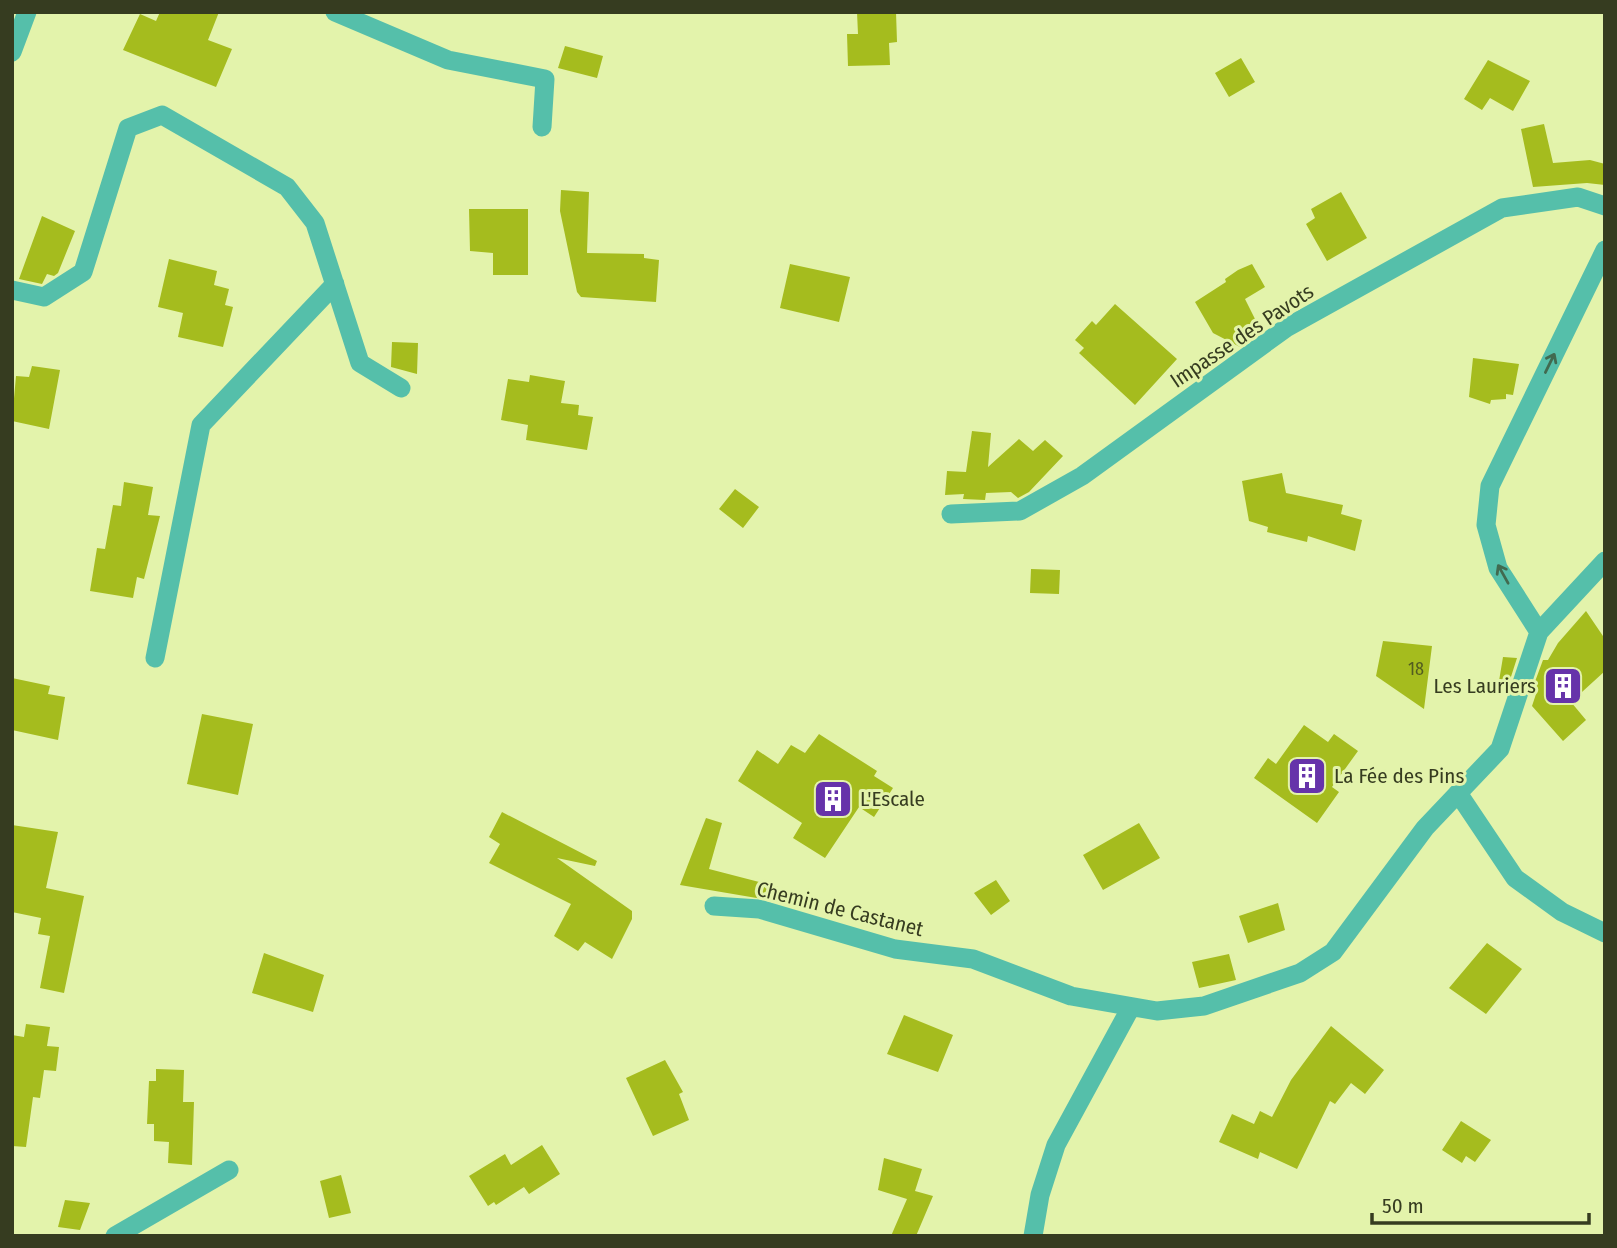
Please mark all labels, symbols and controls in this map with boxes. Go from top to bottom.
street label: Impasse des Pavots [1165,278,1319,394]
one-way arrow [1544,353,1557,374]
one-way arrow [1496,564,1510,584]
house number: 18 [1408,658,1424,680]
building icon: Les Lauriers [1542,665,1584,707]
place label: Les Lauriers [1433,673,1536,699]
building icon: La Fée des Pins [1286,755,1328,797]
place label: La Fée des Pins [1334,763,1464,789]
building icon: L'Escale [812,778,854,820]
place label: L'Escale [860,786,925,812]
street label: Chemin de Castanet [754,876,926,942]
scale bar [1372,1182,1589,1226]
text: 50 m [1382,1193,1424,1219]

